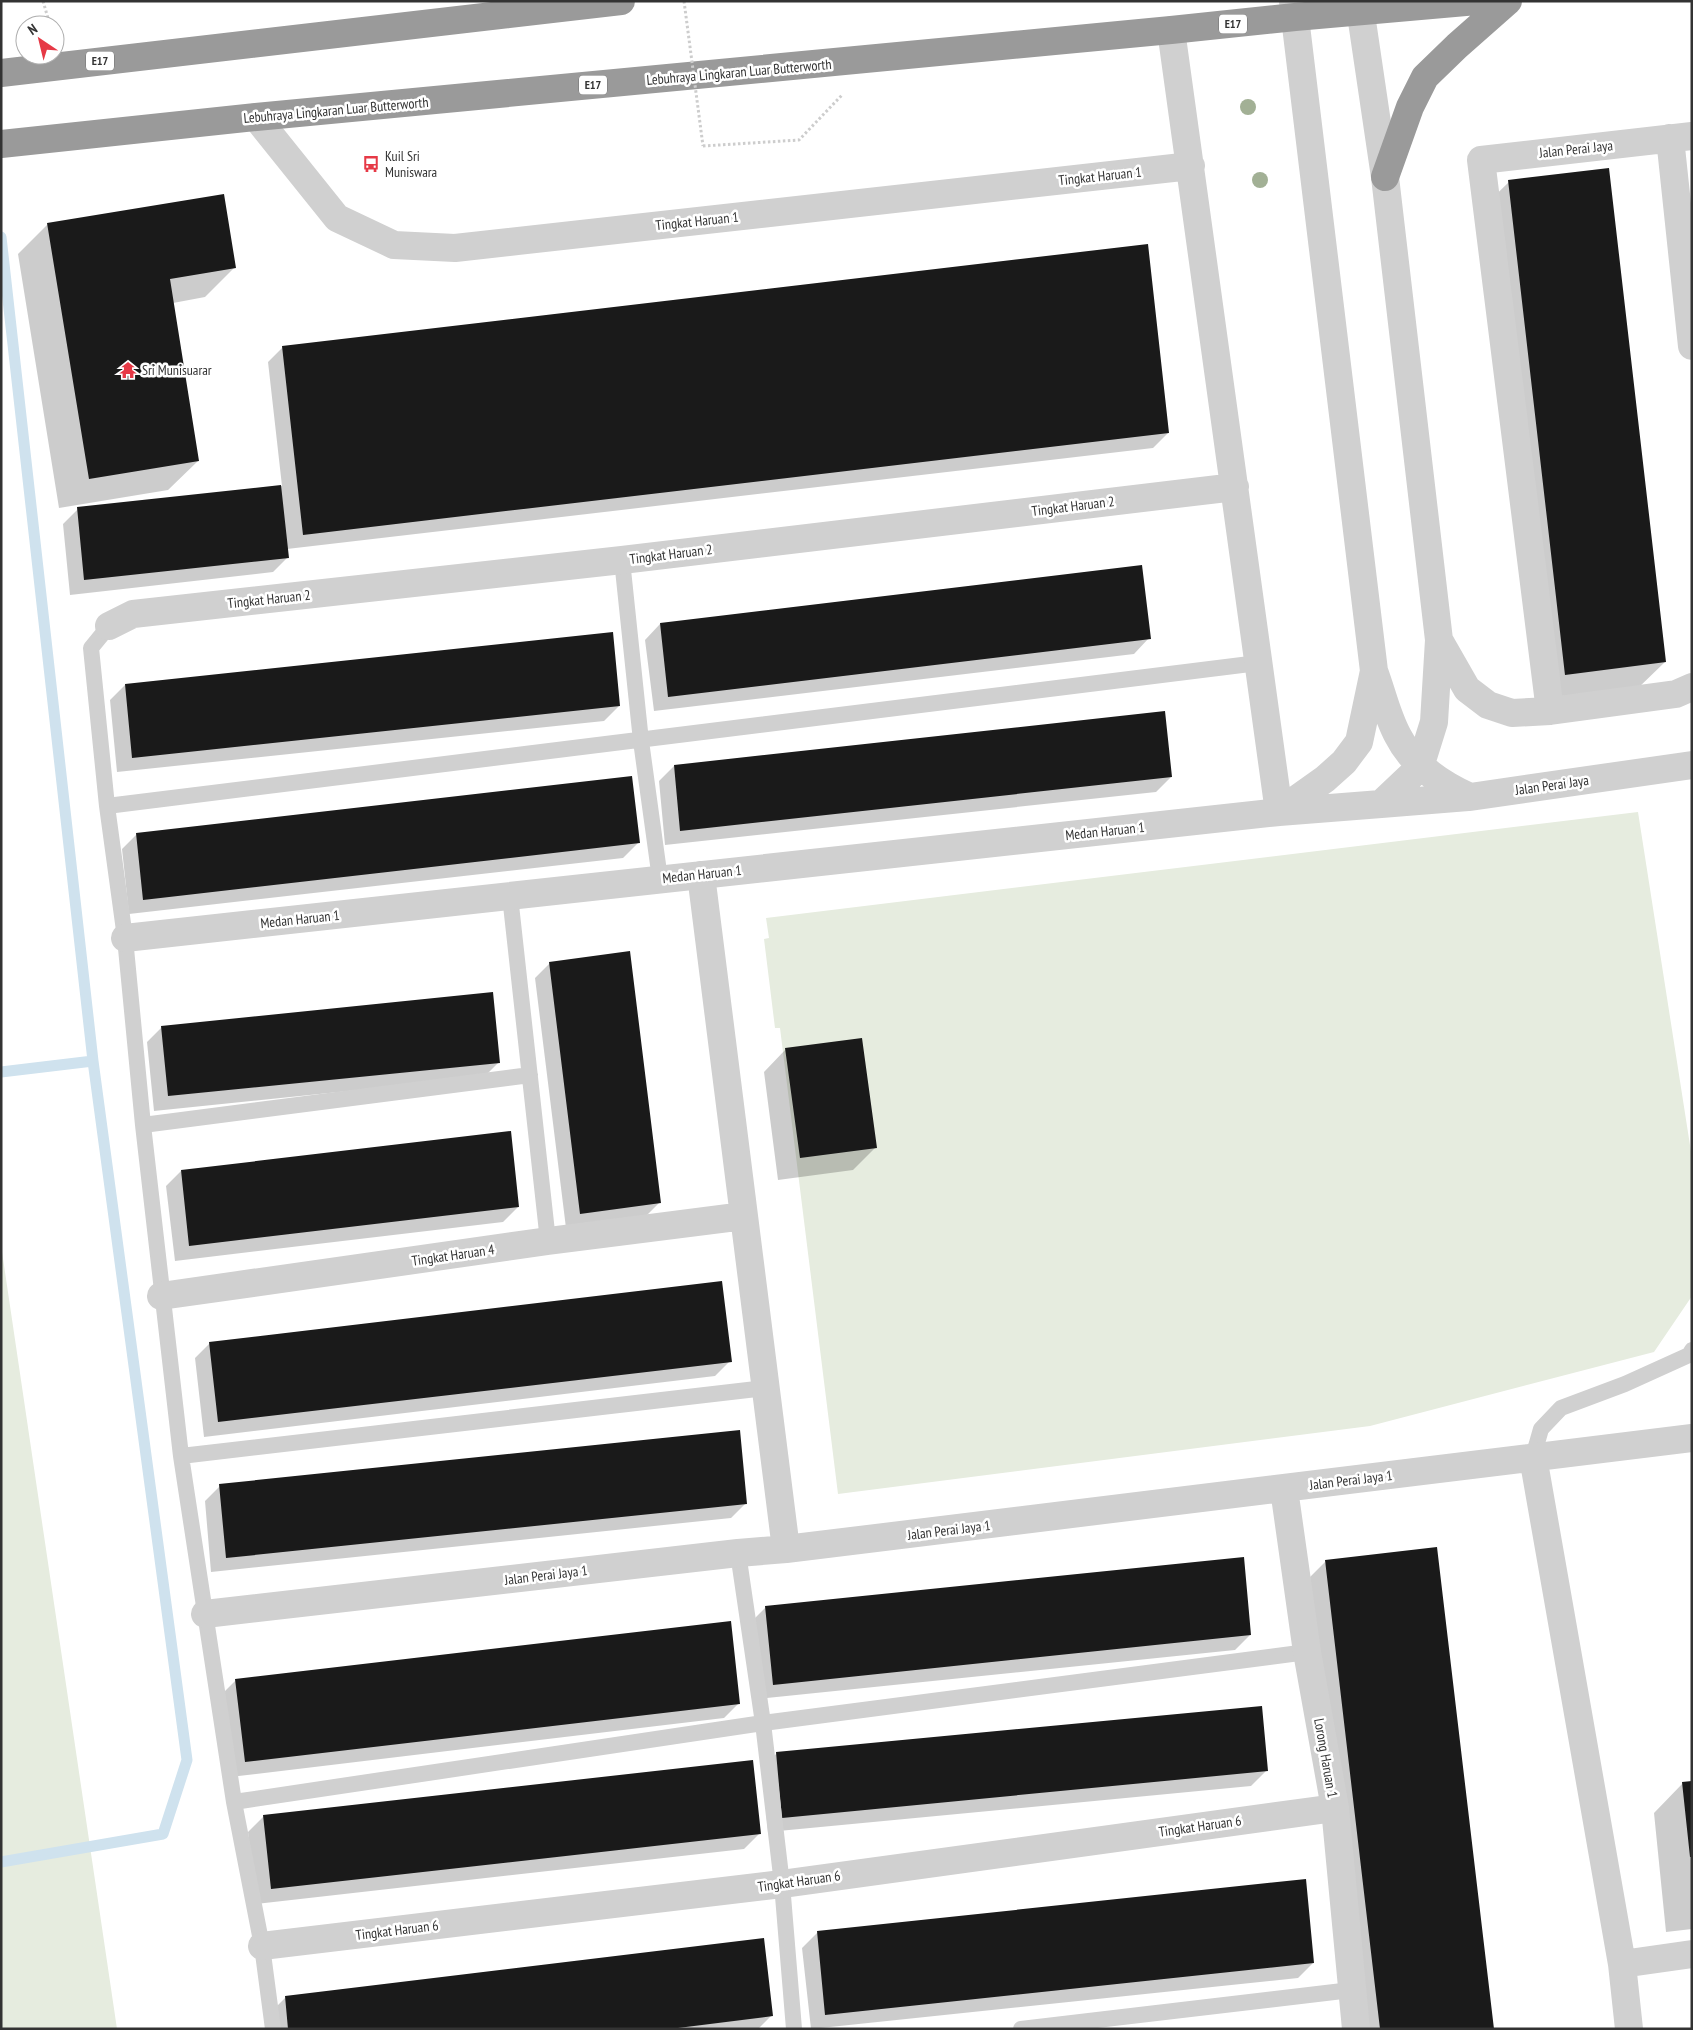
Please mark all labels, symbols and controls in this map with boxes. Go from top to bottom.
road number: E17 [1219,14,1247,34]
north arrow [15,15,65,65]
text: N [24,20,41,39]
road number: E17 [86,51,114,70]
street label: Lebuhraya Lingkaran Luar Butterworth [646,55,832,89]
road number: E17 [579,76,607,94]
street label: Lebuhraya Lingkaran Luar Butterworth [243,93,429,127]
street label: Jalan Perai Jaya [1537,136,1614,162]
place label: Kuil Sri Muniswara [385,147,437,181]
bus stop icon: Kuil Sri Muniswara [361,154,381,174]
street label: Tingkat Haruan 1 [1058,163,1142,189]
street label: Tingkat Haruan 1 [655,208,739,234]
temple icon: Sri Munisuarar [118,360,138,380]
place label: Sri Munisuarar [142,361,212,379]
street label: Tingkat Haruan 2 [1031,492,1115,520]
street label: Tingkat Haruan 2 [629,540,713,568]
street label: Tingkat Haruan 2 [227,586,311,612]
street label: Jalan Perai Jaya [1513,771,1590,799]
street label: Medan Haruan 1 [1065,818,1145,844]
street label: Medan Haruan 1 [662,861,742,887]
street label: Medan Haruan 1 [260,906,340,932]
street label: Tingkat Haruan 4 [410,1240,496,1270]
street label: Jalan Perai Jaya 1 [1308,1466,1393,1494]
street label: Jalan Perai Jaya 1 [906,1516,991,1544]
street label: Jalan Perai Jaya 1 [503,1561,588,1589]
street label: Lorong Haruan 1 [1310,1717,1342,1799]
street label: Tingkat Haruan 6 [1157,1811,1243,1841]
street label: Tingkat Haruan 6 [756,1866,842,1896]
street label: Tingkat Haruan 6 [355,1916,439,1944]

